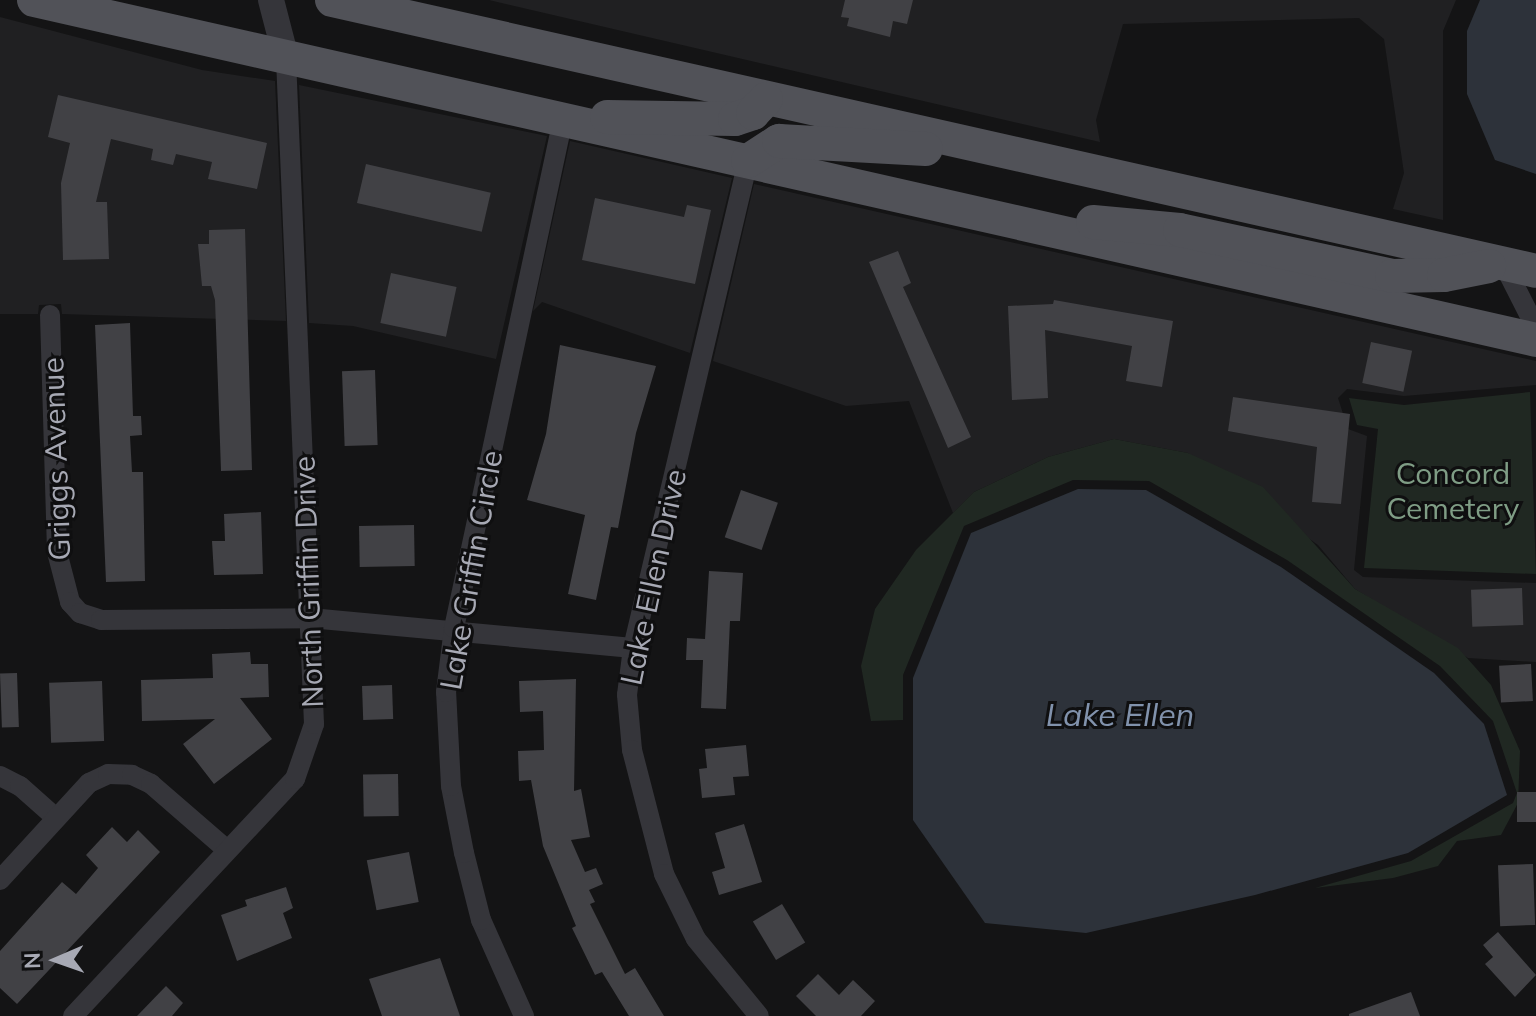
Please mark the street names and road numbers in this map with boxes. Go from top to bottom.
street label: Griggs Avenue [34,357,78,561]
street label: Lake Griffin Circle [432,447,510,693]
street label: North Griffin Drive [286,456,330,708]
street label: Lake Ellen Drive [613,466,693,688]

